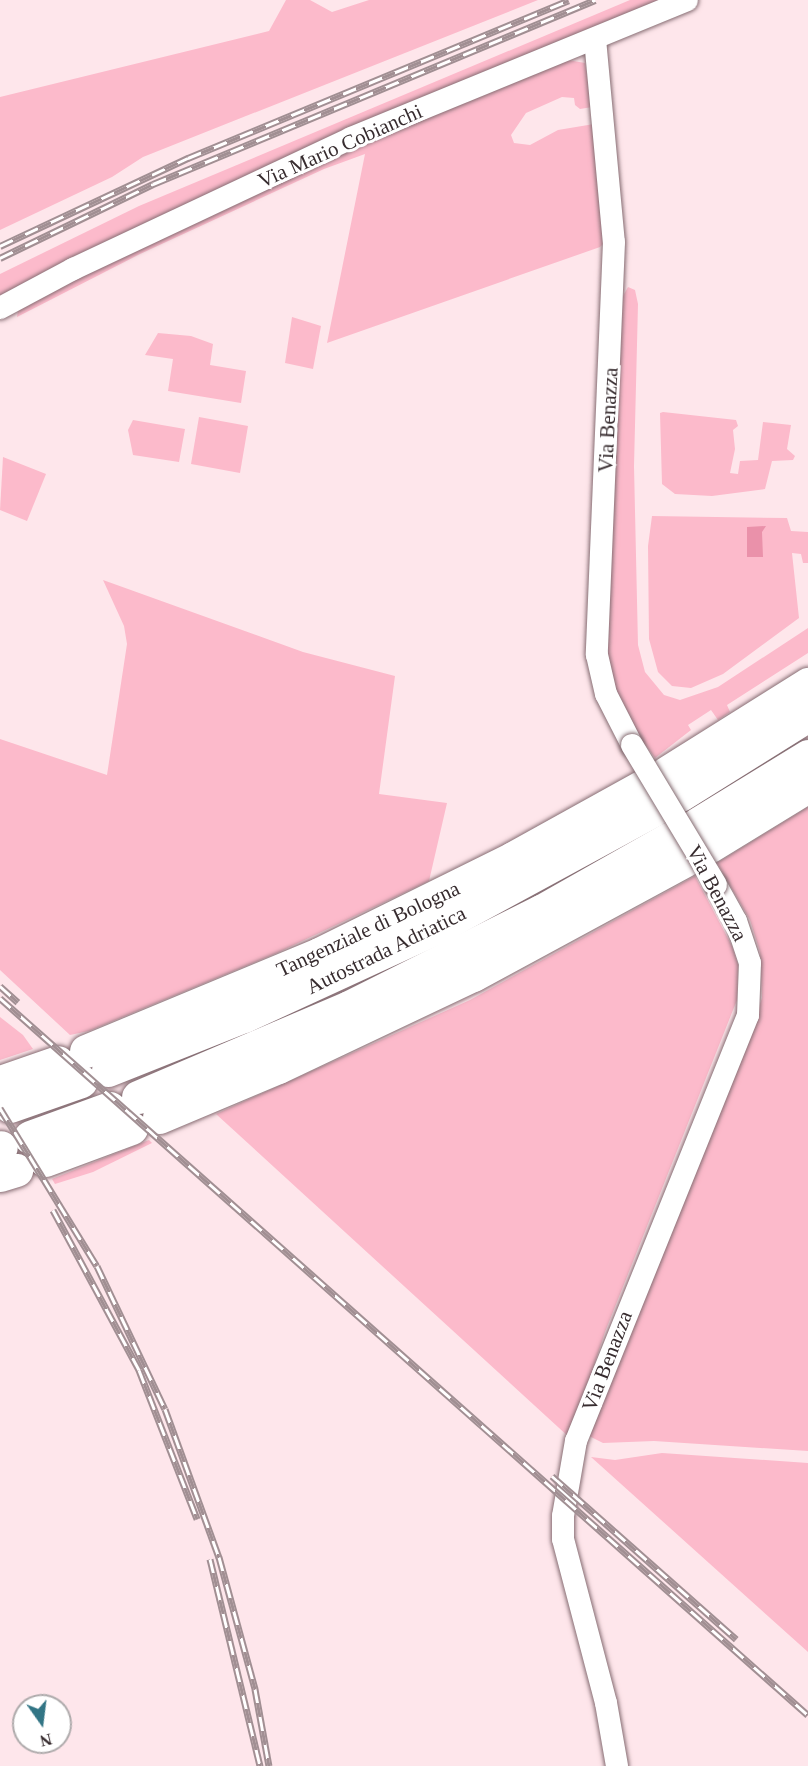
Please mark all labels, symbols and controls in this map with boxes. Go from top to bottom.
street label: Via Mario Cobianchi [254,98,426,194]
street label: Via Benazza [593,367,623,473]
street label: Via Benazza [681,841,753,945]
street label: Tangenziale di Bologna [272,876,464,982]
street label: Autostrada Adriatica [302,900,470,1000]
street label: Via Benazza [576,1307,638,1415]
north arrow [12,1694,72,1754]
text: N [38,1730,54,1750]

